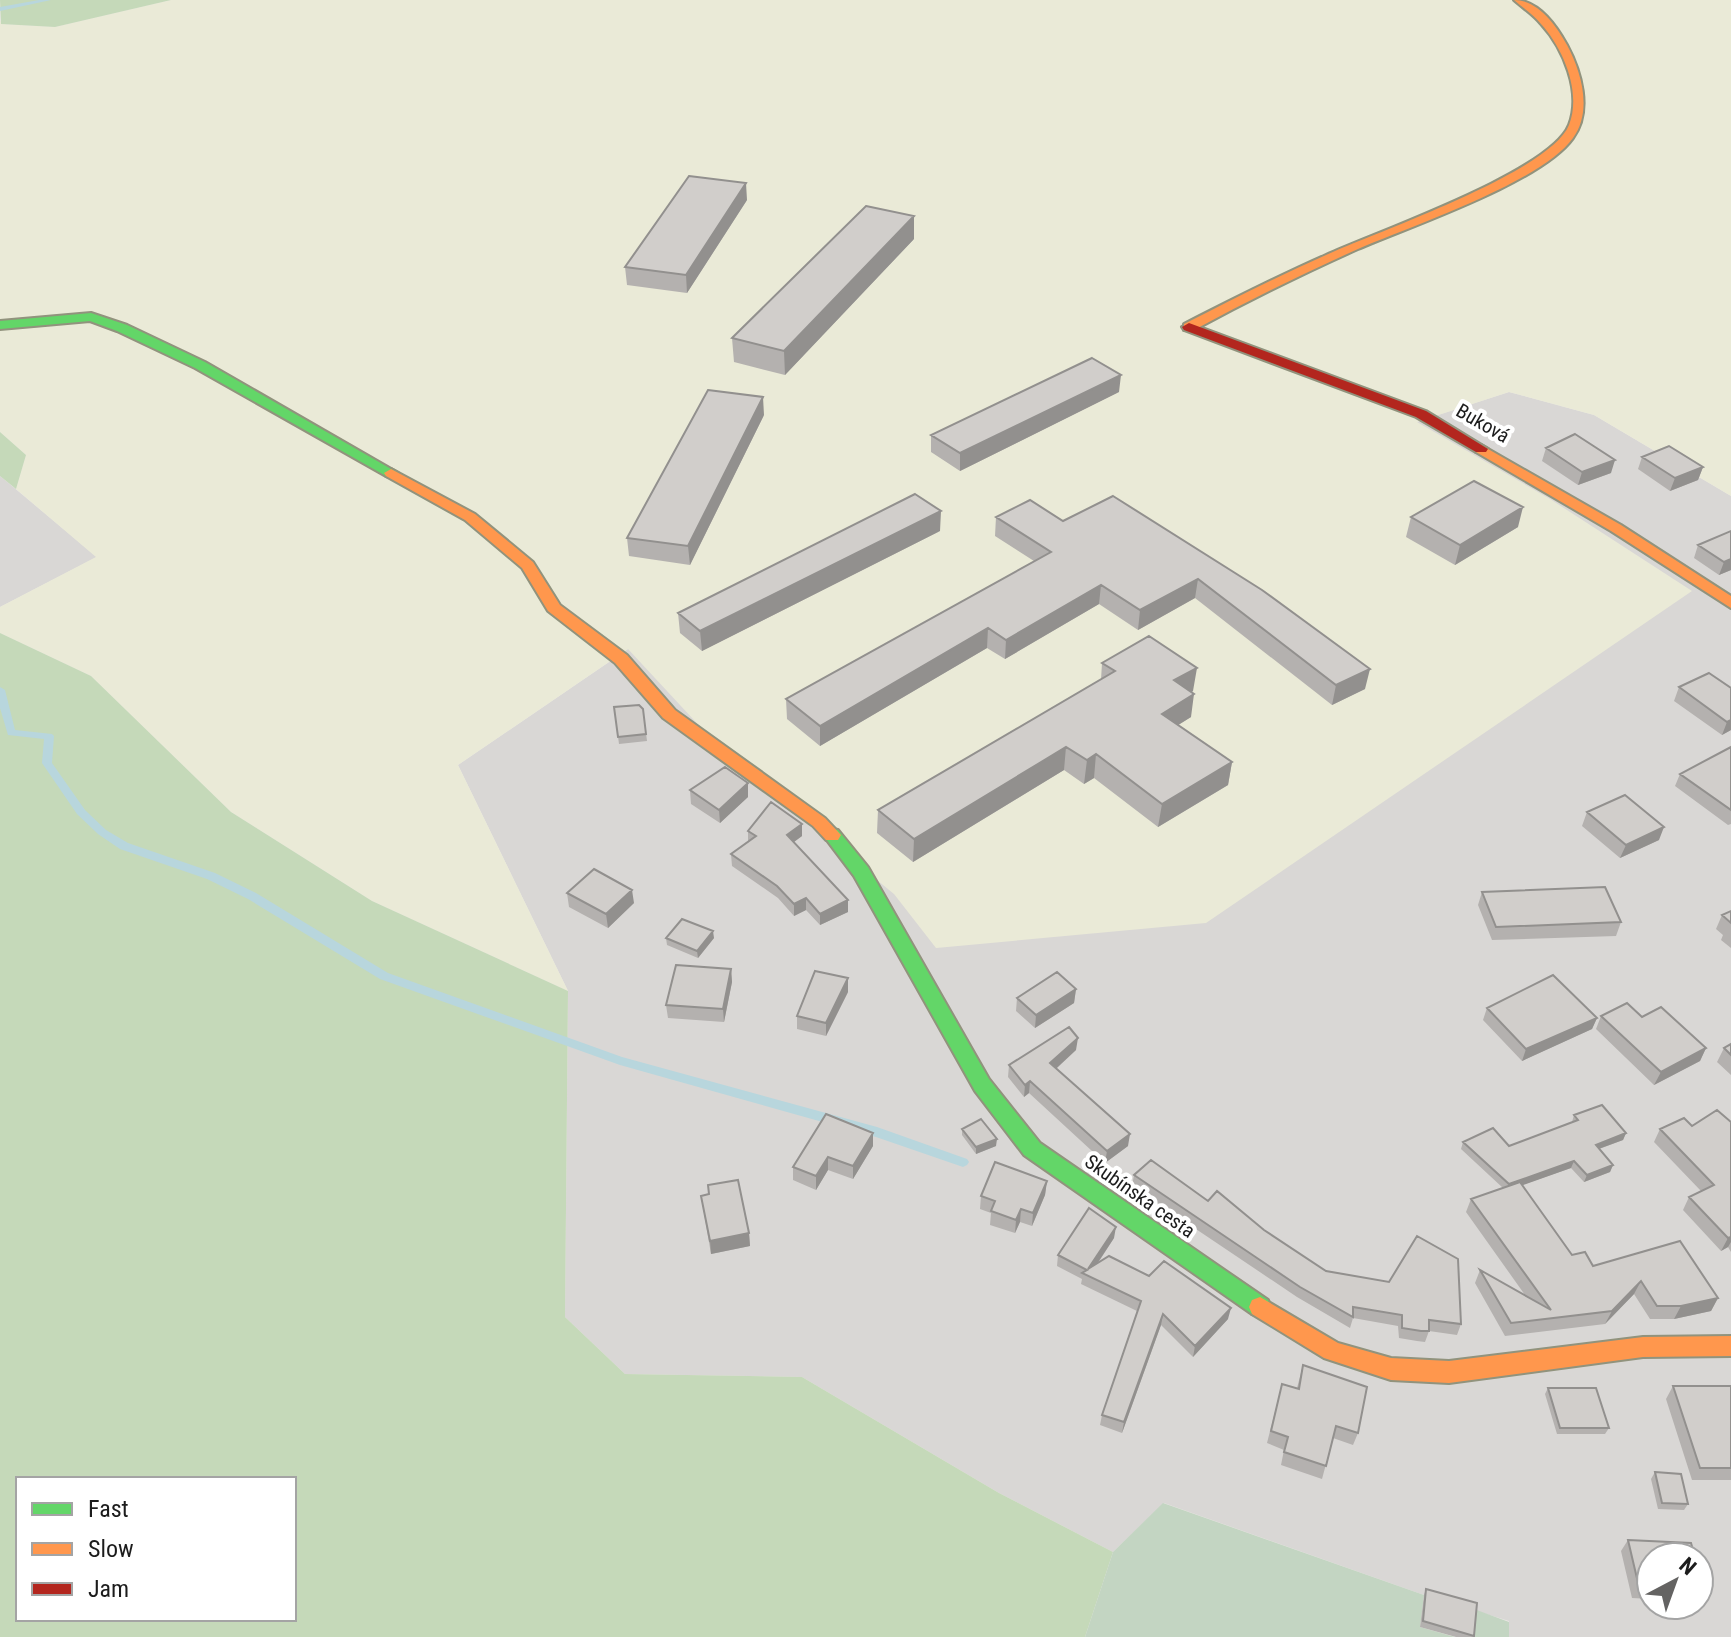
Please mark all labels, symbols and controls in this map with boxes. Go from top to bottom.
street label: Buková [1452,398,1514,448]
street label: Skubínska cesta [1080,1149,1200,1243]
legend [16,1477,296,1621]
text: Fast [88,1495,129,1523]
text: Slow [88,1535,134,1563]
north arrow [1635,1541,1715,1621]
text: N [1675,1552,1701,1580]
text: Jam [88,1575,129,1603]

